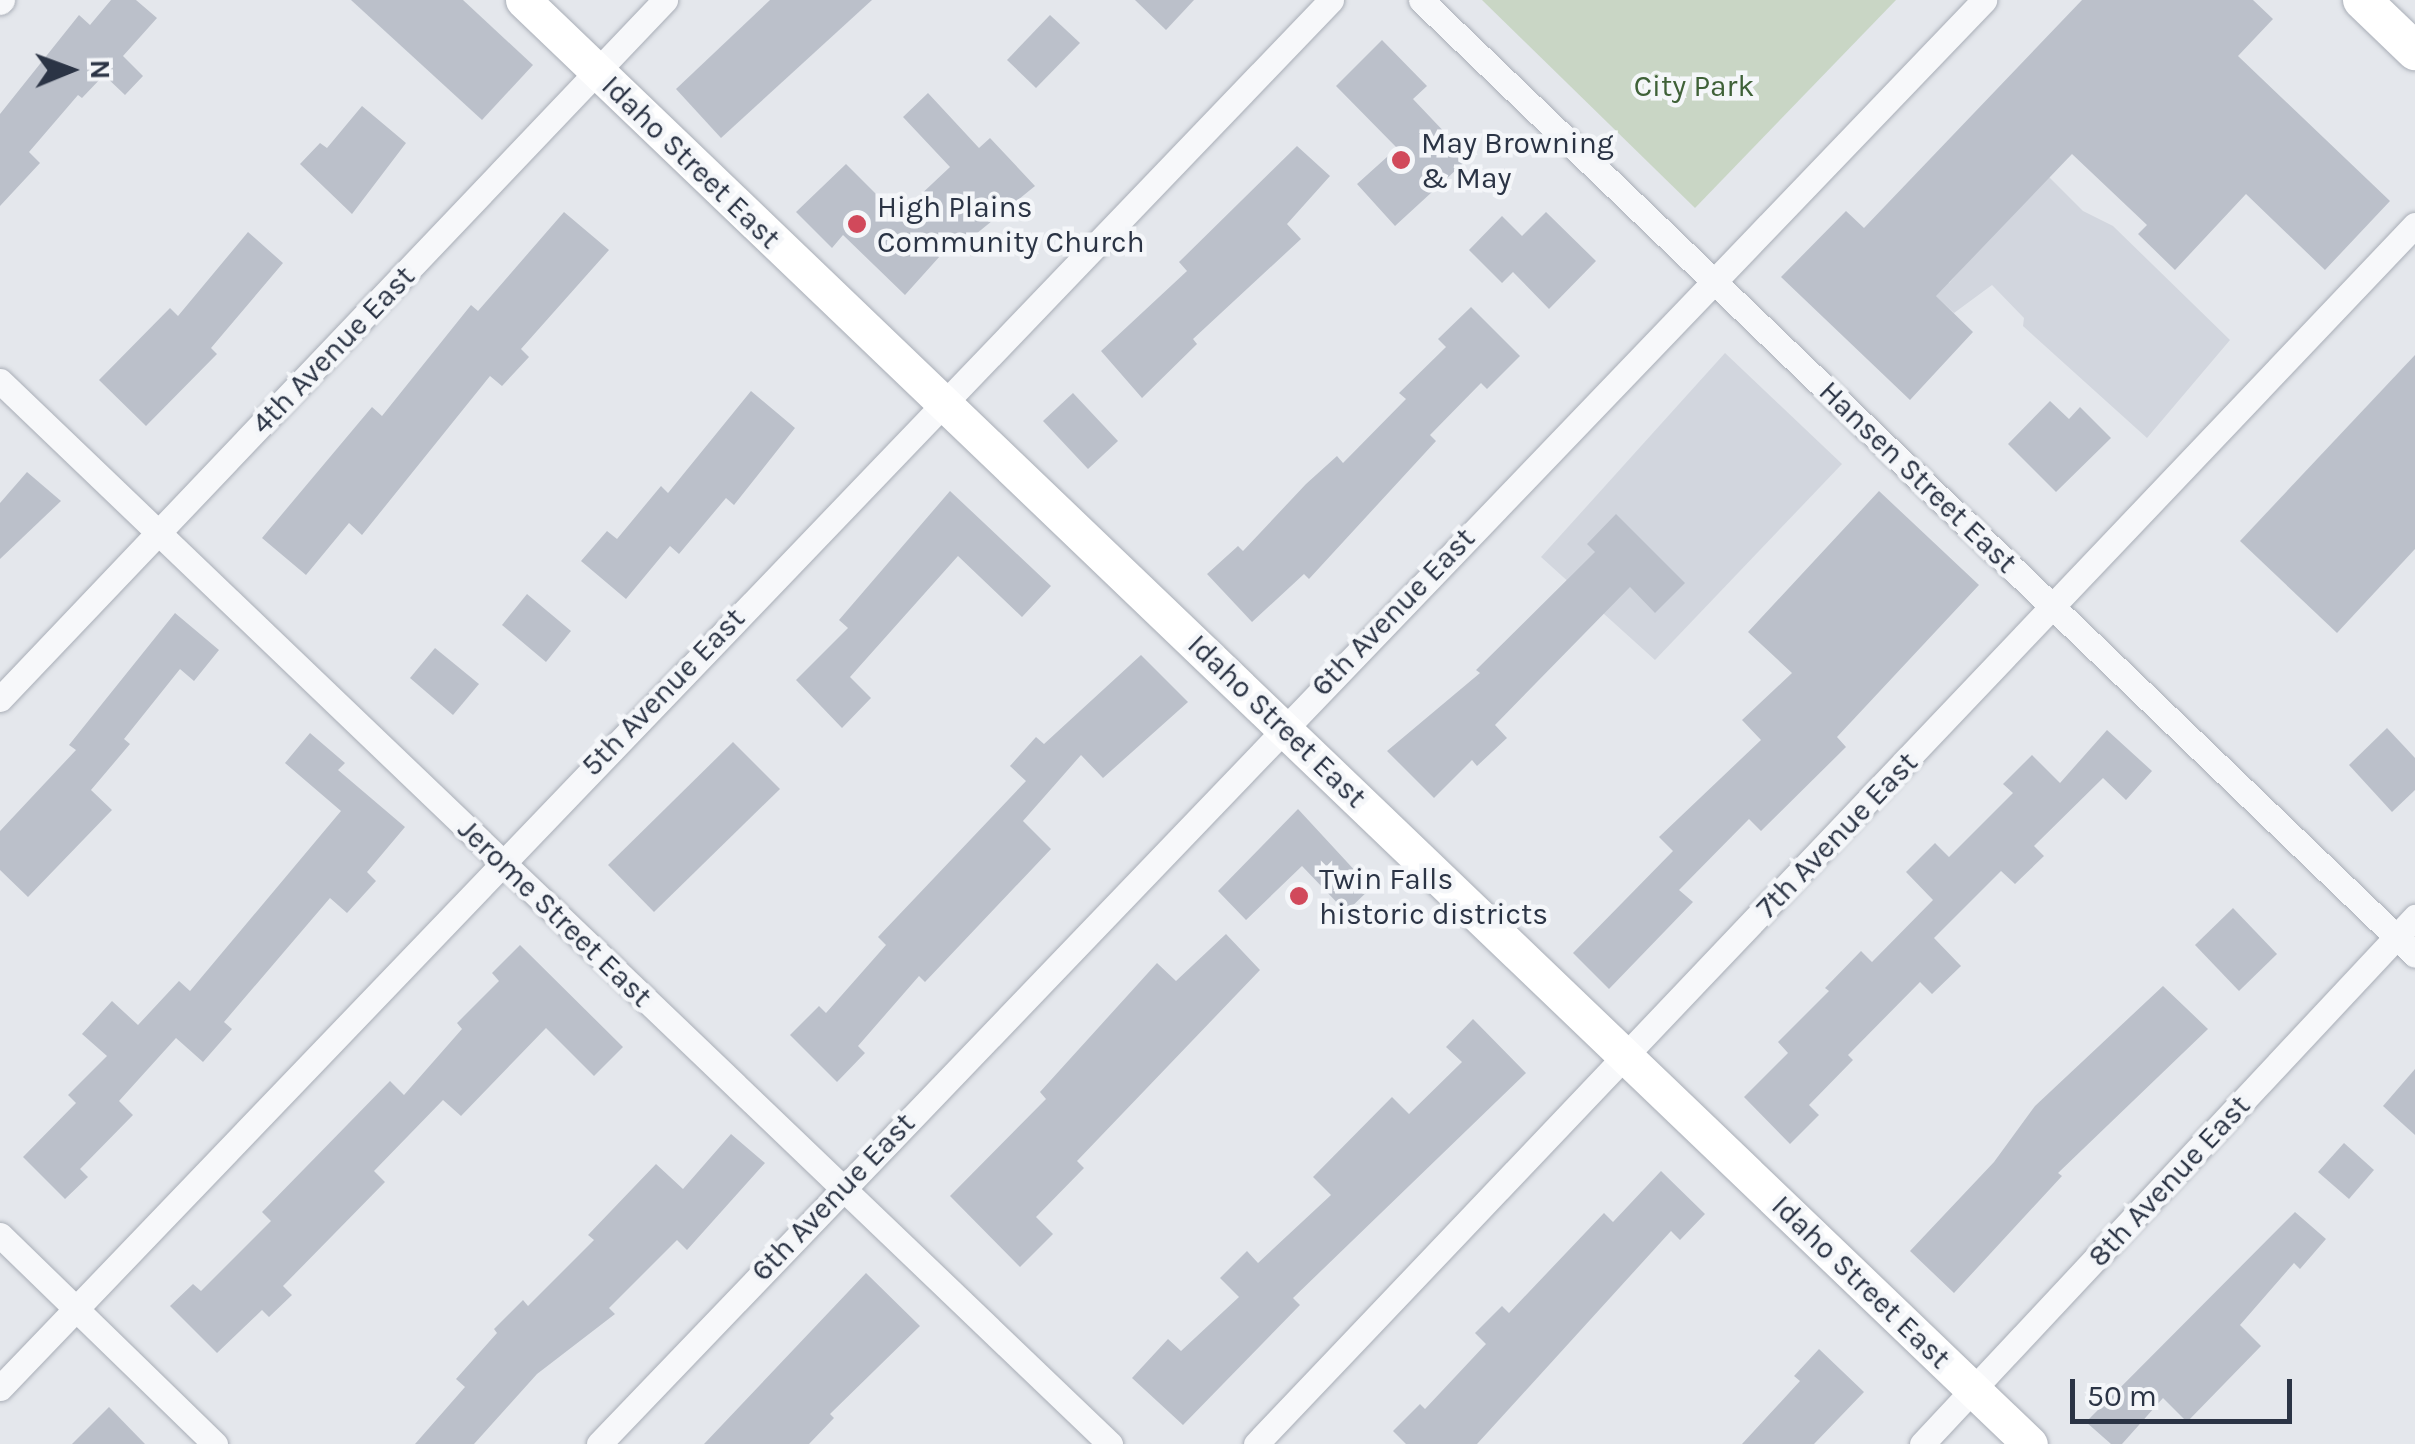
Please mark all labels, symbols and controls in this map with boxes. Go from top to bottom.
north arrow [20,20,120,120]
text: N [84,59,117,80]
street label: Idaho Street East [594,68,788,256]
park label: City Park [1634,68,1754,104]
place label: May Browning & May [1421,125,1614,196]
marker: May Browning & May [1390,149,1412,171]
place label: High Plains Community Church [877,189,1145,260]
marker: High Plains Community Church [846,213,868,235]
street label: 4th Avenue East [244,259,422,441]
street label: Hansen Street East [1812,373,2024,581]
street label: 6th Avenue East [1304,520,1482,704]
street label: 5th Avenue East [574,600,752,784]
street label: Idaho Street East [1180,627,1374,815]
street label: 7th Avenue East [1749,744,1925,926]
street label: Jerome Street East [451,811,659,1015]
place label: Twin Falls historic districts [1319,861,1548,932]
marker: Twin Falls historic districts [1288,885,1310,907]
street label: 8th Avenue East [2080,1088,2258,1274]
street label: 6th Avenue East [744,1105,922,1289]
street label: Idaho Street East [1764,1188,1958,1376]
scale bar [2075,1359,2298,1421]
text: 50 m [2087,1378,2157,1414]

